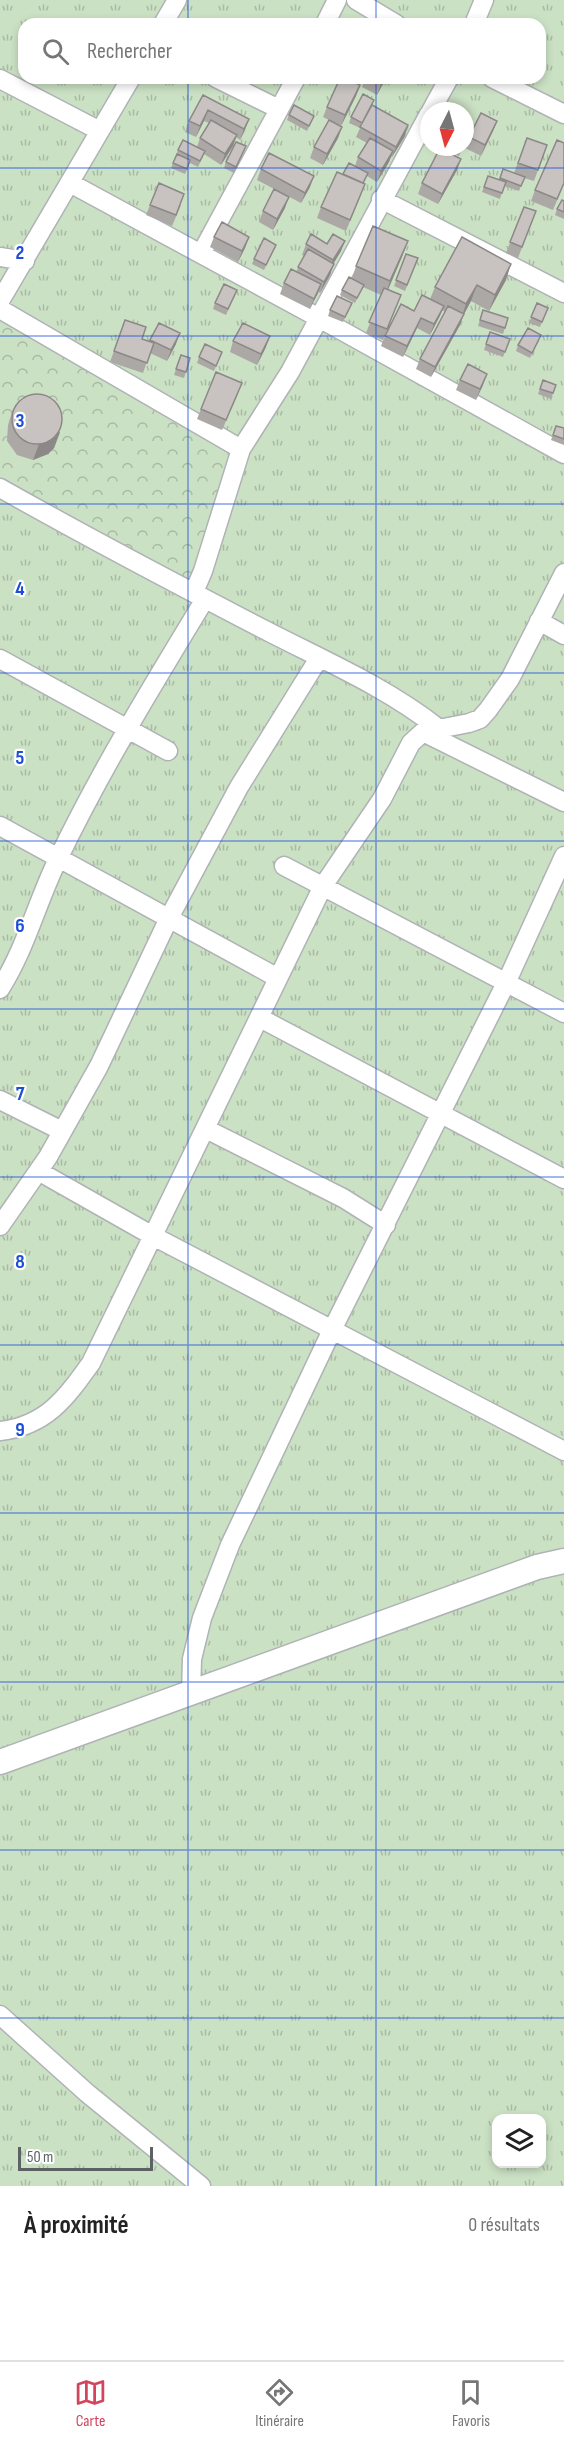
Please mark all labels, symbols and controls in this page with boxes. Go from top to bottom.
search box [18,18,546,84]
icon: search [39,35,72,68]
text: Rechercher [87,38,172,65]
north arrow [420,102,474,156]
text: 2 [16,241,24,265]
text: 3 [16,409,25,433]
text: 4 [15,577,25,601]
text: 5 [16,746,25,770]
text: 6 [15,914,25,938]
text: 7 [16,1082,25,1106]
text: 8 [15,1250,25,1274]
text: 9 [15,1418,25,1442]
map controls [492,2114,546,2168]
button: layers [492,2114,546,2168]
scale bar [18,2144,153,2172]
text: 50 m [27,2148,53,2167]
text: À proximité [24,2210,129,2241]
text: 0 résultats [468,2213,540,2237]
tab: Carte [74,2376,107,2431]
tab: Itinéraire [255,2376,304,2431]
tab: Favoris [452,2376,490,2431]

